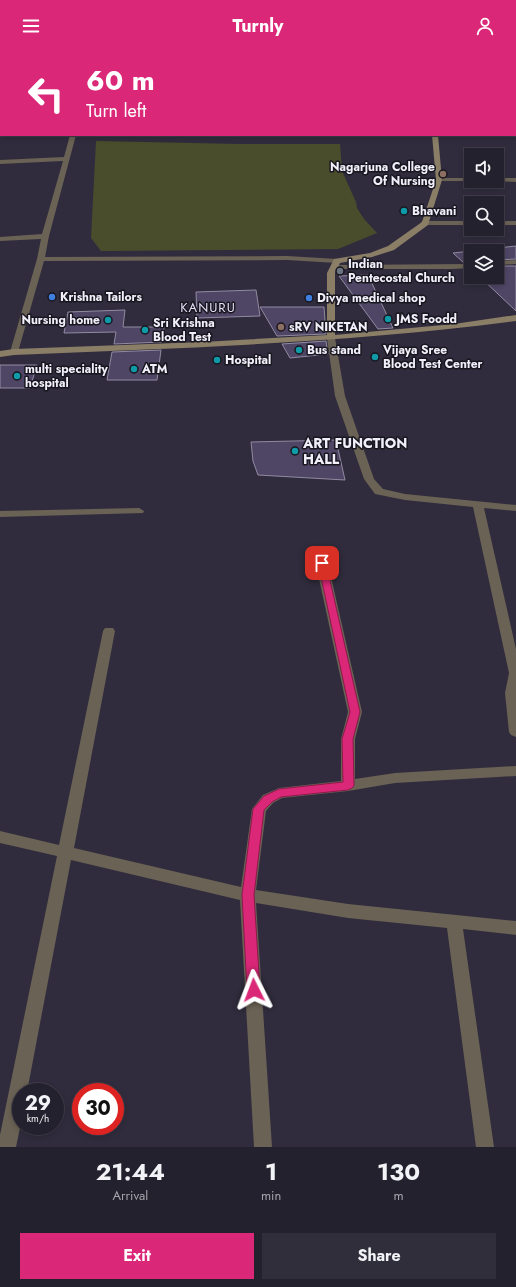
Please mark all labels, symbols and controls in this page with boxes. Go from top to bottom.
text: Turnly [233,13,284,39]
icon: menu [20,15,42,37]
icon: person [474,15,496,37]
text: 60 m [86,60,155,101]
icon: left [20,68,72,120]
text: Turn left [86,98,146,124]
map controls [464,148,504,284]
button: sound [464,148,504,188]
place label: Nagarjuna College Of Nursing [330,158,435,190]
marker: Nagarjuna College Of Nursing [438,169,448,179]
button: search [464,196,504,236]
place label: Bhavani [412,202,456,220]
marker: Bhavani [399,206,409,216]
button: layers [464,244,504,284]
place label: Indian Pentecostal Church [348,255,455,287]
marker: Indian Pentecostal Church [335,266,345,276]
place label: Krishna Tailors [60,288,142,306]
place label: Divya medical shop [317,289,426,307]
marker: Krishna Tailors [47,292,57,302]
marker: Divya medical shop [304,293,314,303]
district label: KANURU [180,298,236,317]
place label: JMS Foodd [394,310,457,328]
place label: Nursing home [21,311,100,329]
place label: Sri Krishna Blood Test [153,314,215,346]
marker: JMS Foodd [383,314,393,324]
marker: Nursing home [103,315,113,325]
place label: sRV NIKETAN [289,318,368,336]
marker: sRV NIKETAN [276,322,286,332]
marker: Sri Krishna Blood Test [140,325,150,335]
place label: Bus stand [307,341,361,359]
place label: Vijaya Sree Blood Test Center [382,341,483,373]
marker: Bus stand [294,345,304,355]
place label: Hospital [225,351,271,369]
marker: Vijaya Sree Blood Test Center [370,352,380,362]
marker: Hospital [212,355,222,365]
place label: multi speciality hospital [25,360,109,392]
place label: ATM [141,360,168,378]
marker: ATM [129,364,139,374]
marker: multi speciality hospital [12,371,22,381]
place label: ART FUNCTION HALL [302,433,407,469]
marker: ART FUNCTION HALL [290,446,300,456]
pin [305,546,339,580]
icon: arrive [311,552,333,574]
position arrow [233,969,275,1011]
speed limit sign: 30 [72,1083,124,1135]
text: 29 [25,1089,51,1118]
text: km/h [27,1111,49,1126]
text: 21:44 [96,1154,165,1189]
text: 1 [265,1154,277,1189]
text: 130 [377,1154,420,1189]
text: Arrival [113,1186,148,1205]
text: min [261,1186,281,1205]
text: m [394,1186,404,1205]
button: Exit [20,1233,254,1279]
button: Share [262,1233,496,1279]

